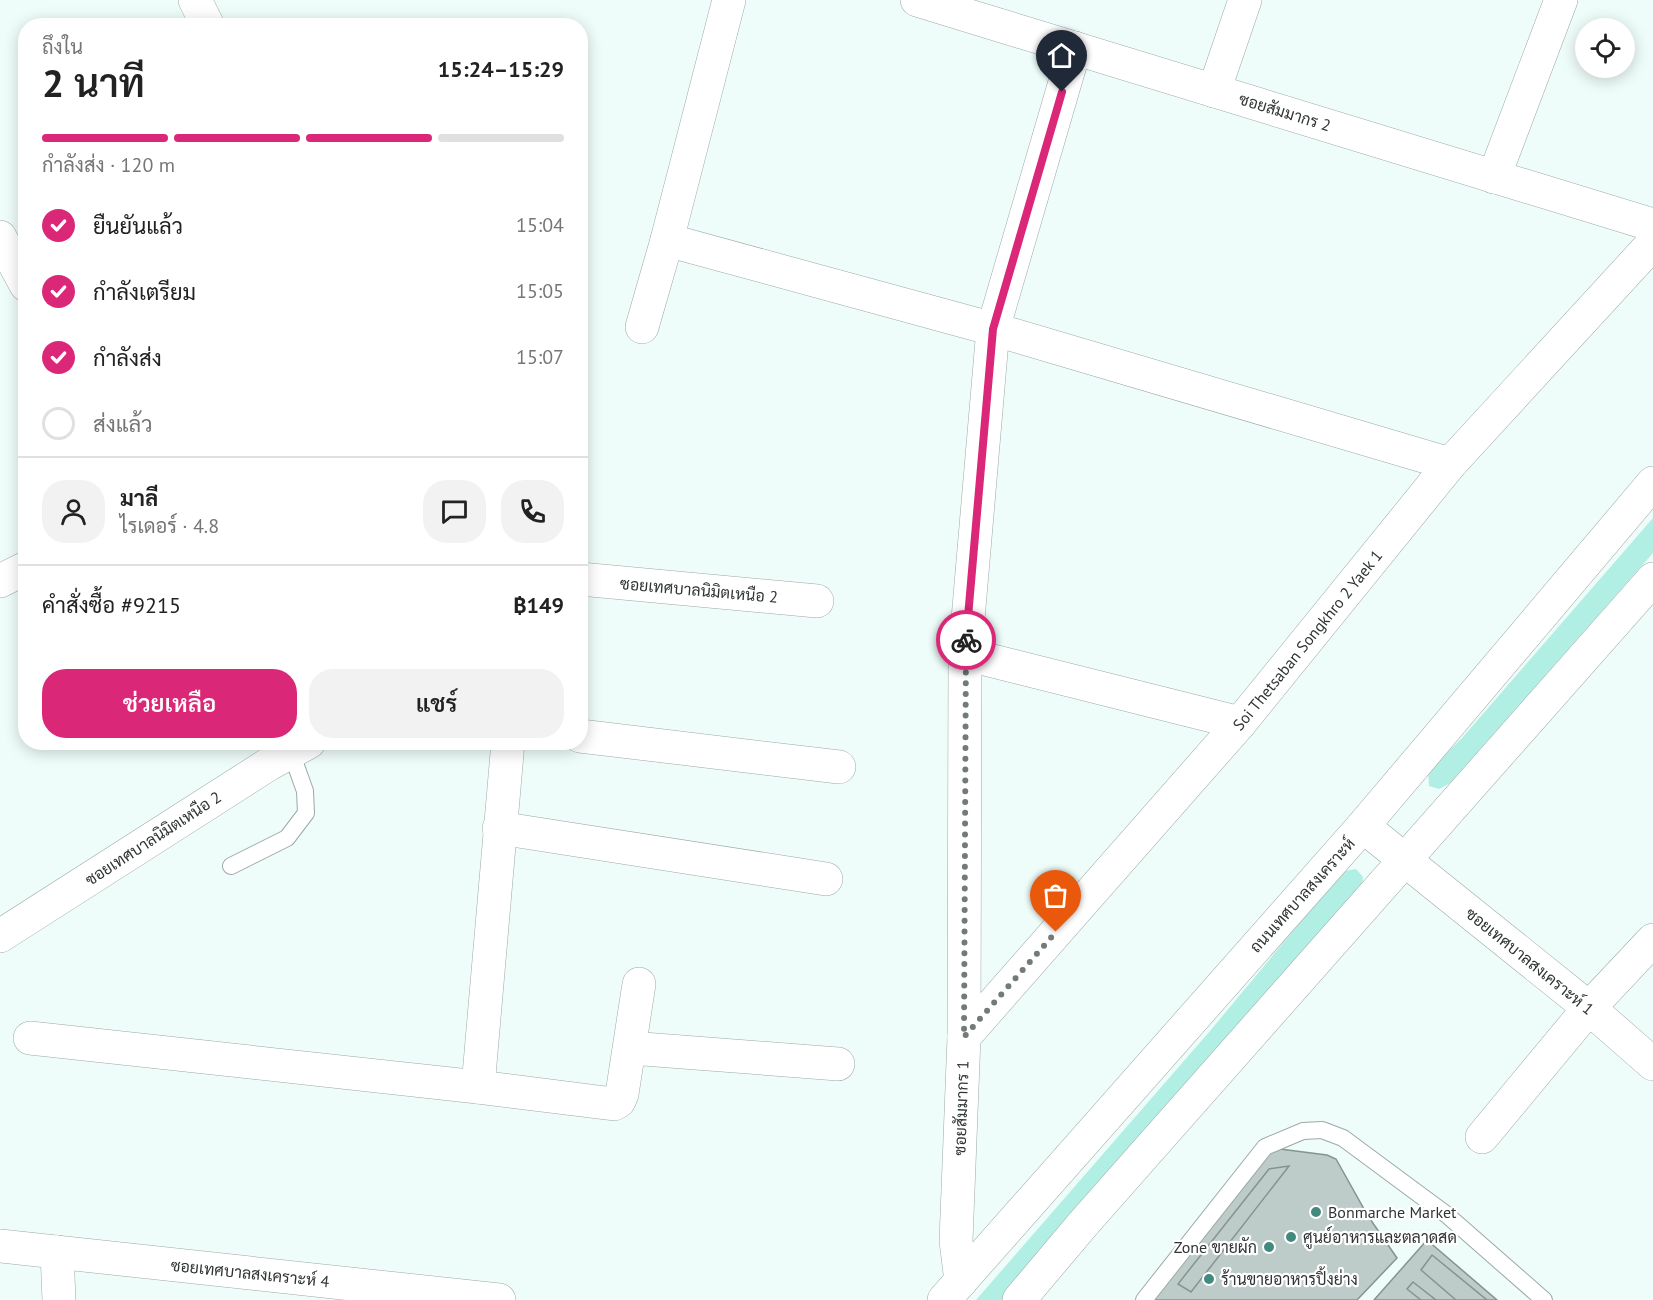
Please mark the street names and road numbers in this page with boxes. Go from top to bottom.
street label: ซอยสัมมากร 2 [1237,89,1333,135]
street label: Soi Thetsaban Songkhro 2 Yaek 1 [1228,546,1386,734]
street label: ซอยเทศบาลนิมิตเหนือ 2 [619,573,779,607]
street label: ซอยเทศบาลนิมิตเหนือ 2 [81,787,225,889]
street label: ถนนเทศบาลสงเคราะห์ [1244,832,1359,957]
street label: ซอยเทศบาลสงเคราะห์ 1 [1462,902,1599,1019]
street label: ซอยสัมมากร 1 [949,1060,973,1156]
street label: ซอยเทศบาลสงเคราะห์ 4 [170,1253,331,1291]

